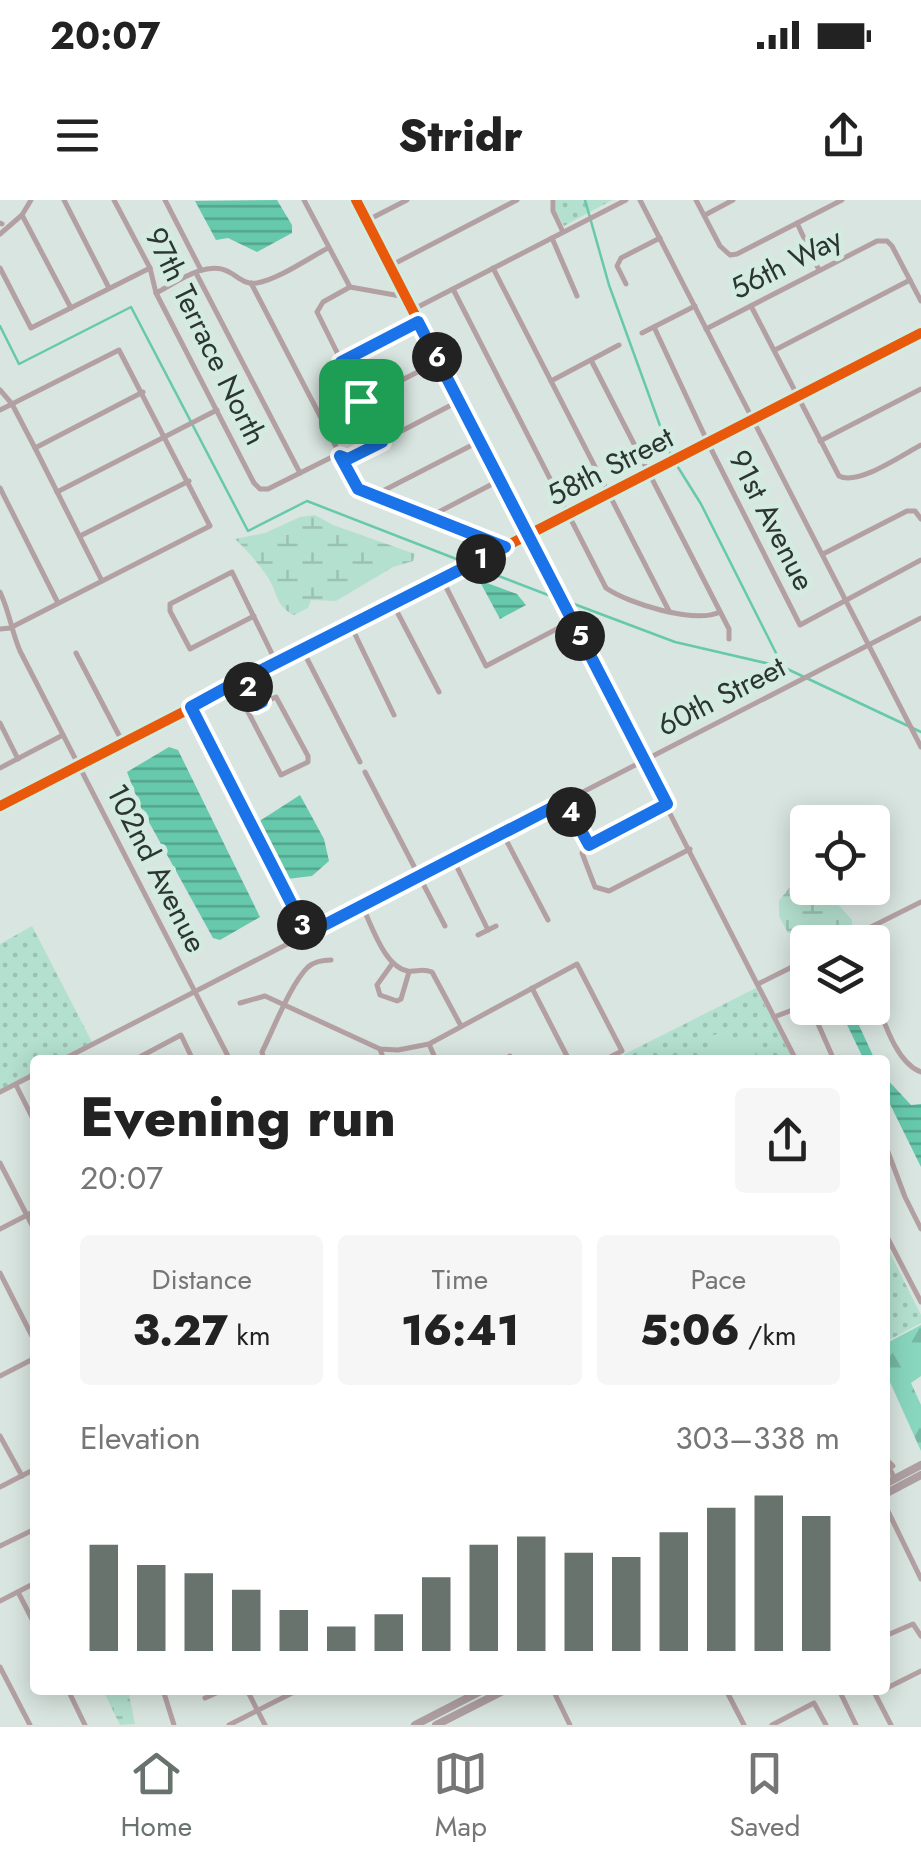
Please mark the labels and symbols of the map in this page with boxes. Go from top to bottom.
street label: 56th Way [723,216,850,309]
street label: 97th Terrace North [135,220,277,452]
pin: 6 [412,332,462,382]
pin [319,359,404,444]
street label: 58th Street [539,415,681,516]
street label: 91st Avenue [718,442,826,598]
pin: 1 [456,534,506,584]
pin: 5 [555,611,605,661]
street label: 60th Street [649,645,793,747]
pin: 2 [223,662,273,712]
street label: 102nd Avenue [96,776,218,960]
pin: 4 [546,787,596,837]
pin: 3 [277,900,327,950]

